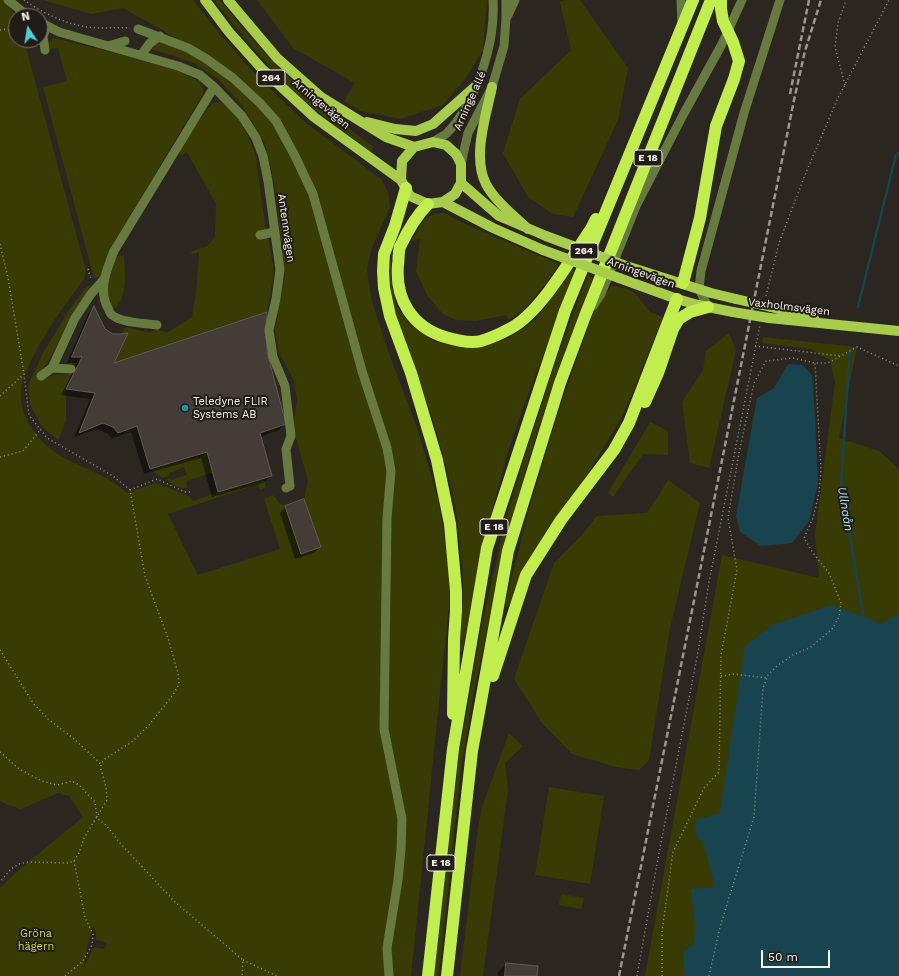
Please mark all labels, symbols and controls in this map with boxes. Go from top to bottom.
north arrow [8,8,48,48]
text: N [20,10,31,24]
street label: Arninge allé [451,69,489,133]
road number: 264 [257,70,285,86]
street label: Arningevägen [290,76,352,132]
road number: E 18 [634,150,662,166]
street label: Antennvägen [275,193,297,263]
road number: 264 [570,243,598,259]
street label: Arningevägen [605,255,677,291]
street label: Vaxholmsvägen [747,295,831,319]
place label: Teledyne FLIR Systems AB [193,395,268,421]
marker: Teledyne FLIR Systems AB [180,403,190,413]
water label: Ullnaån [834,486,856,532]
road number: E 18 [480,519,508,535]
road number: E 18 [427,855,455,871]
park label: Gröna hägern [18,927,54,953]
scale bar [763,942,832,968]
text: 50 m [768,950,798,964]

